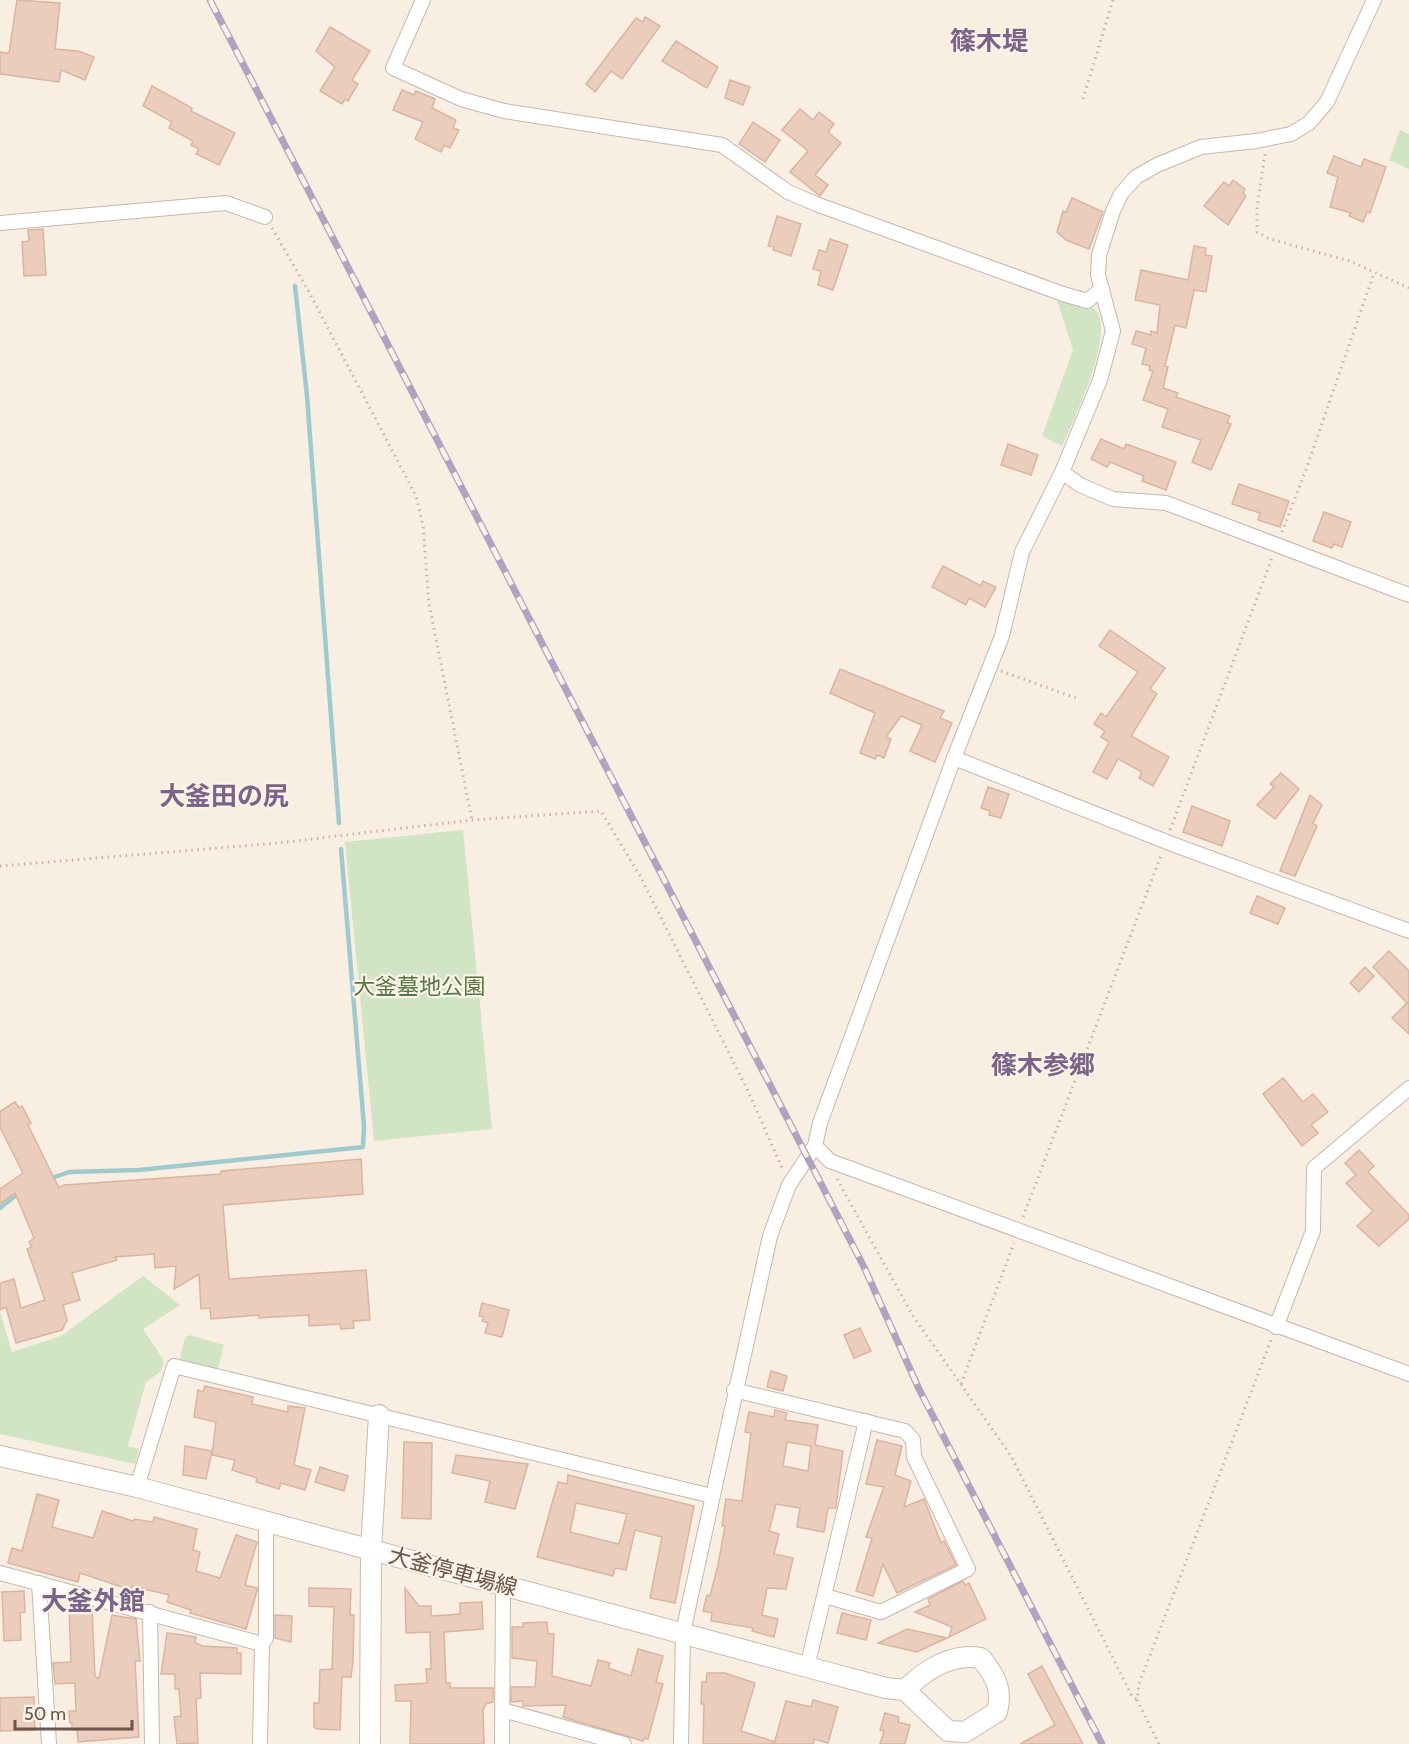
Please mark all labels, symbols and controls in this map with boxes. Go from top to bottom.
district label: 篠木堤 [950,25,1028,57]
district label: 大釜田の尻 [159,780,289,812]
park label: 大釜墓地公園 [353,973,485,1000]
district label: 篠木参郷 [991,1049,1095,1081]
street label: 大釜停車場線 [386,1541,520,1602]
district label: 大釜外館 [41,1585,145,1617]
scale bar [15,1693,132,1731]
text: 50 m [24,1703,66,1725]

